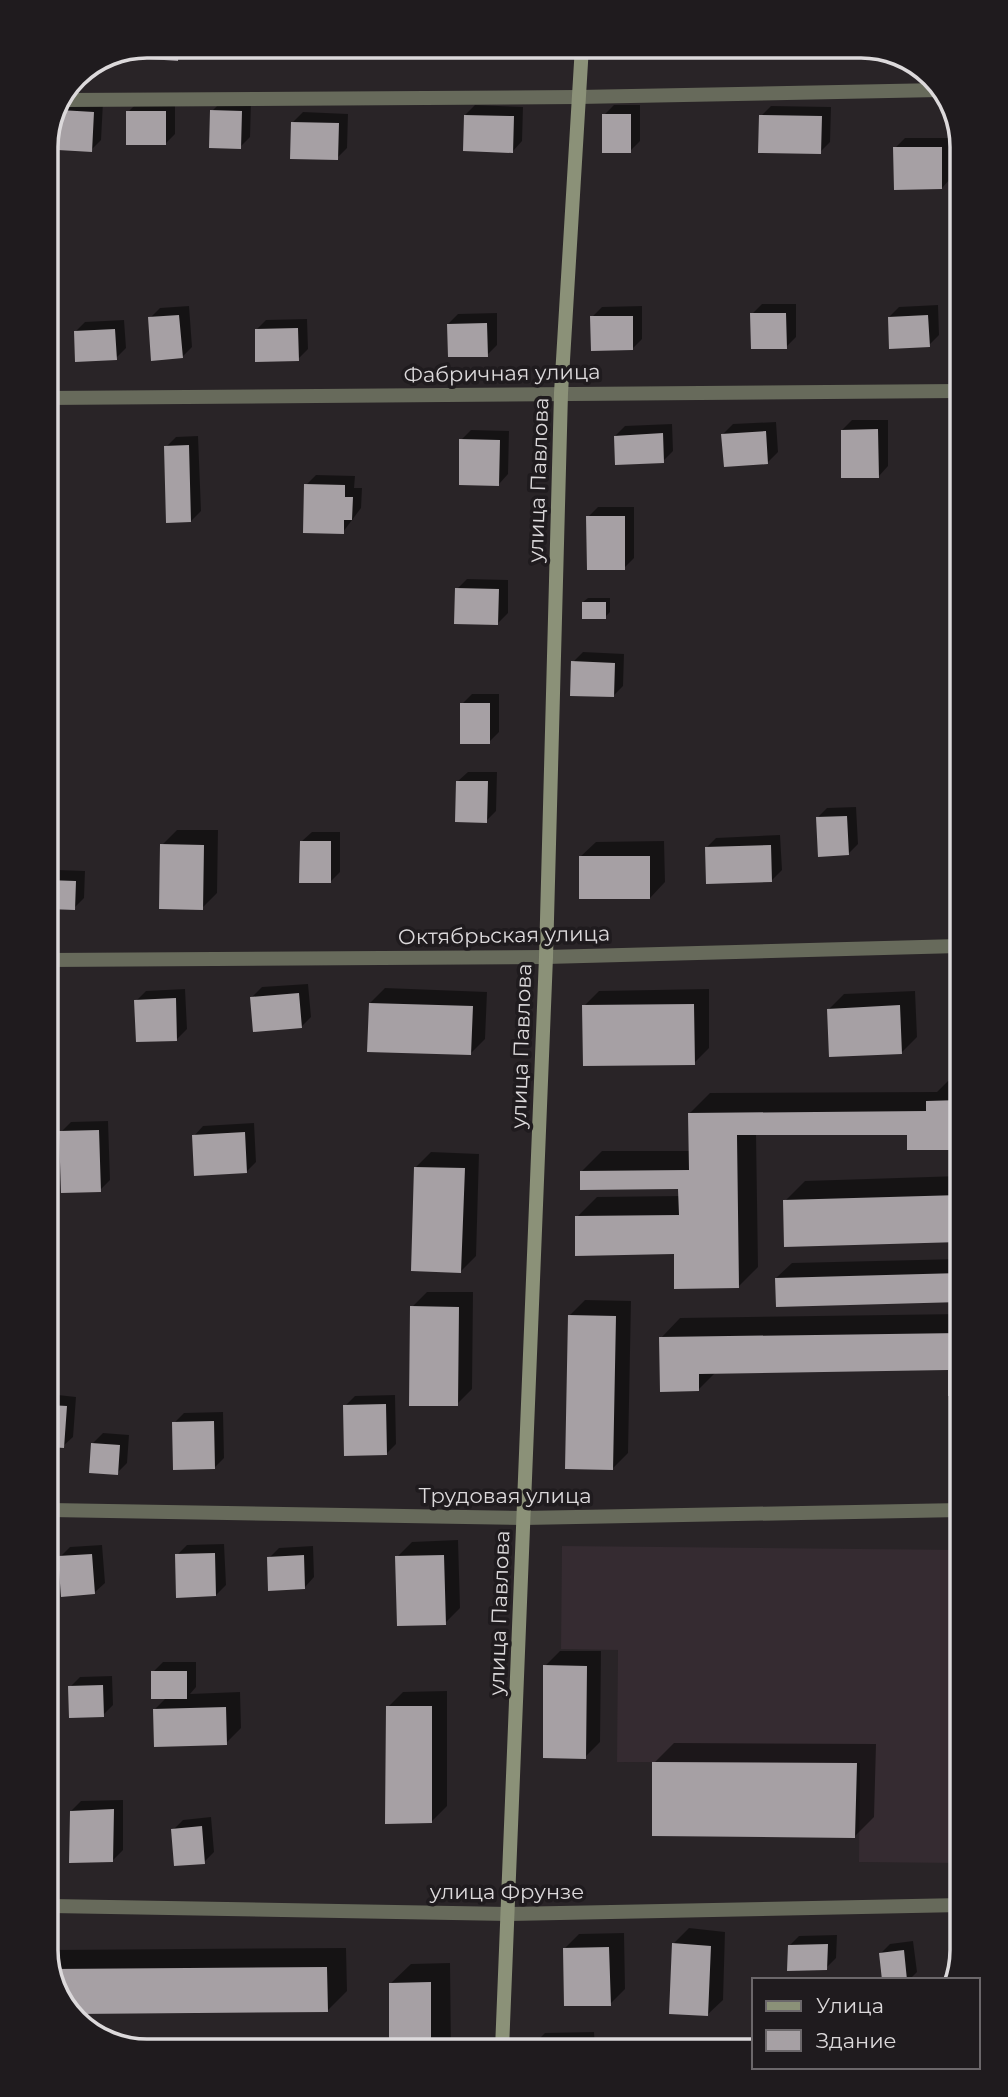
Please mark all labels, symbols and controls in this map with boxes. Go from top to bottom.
street label: Фабричная улица [403,359,601,387]
street label: улица Павлова [523,397,553,564]
street label: Октябрьская улица [398,921,610,949]
street label: улица Павлова [506,963,536,1130]
street label: Трудовая улица [418,1483,592,1508]
street label: улица Павлова [484,1530,514,1697]
street label: улица Фрунзе [429,1879,584,1904]
legend [752,1978,980,2069]
text: Улица [816,1993,884,2018]
text: Здание [816,2028,897,2053]

